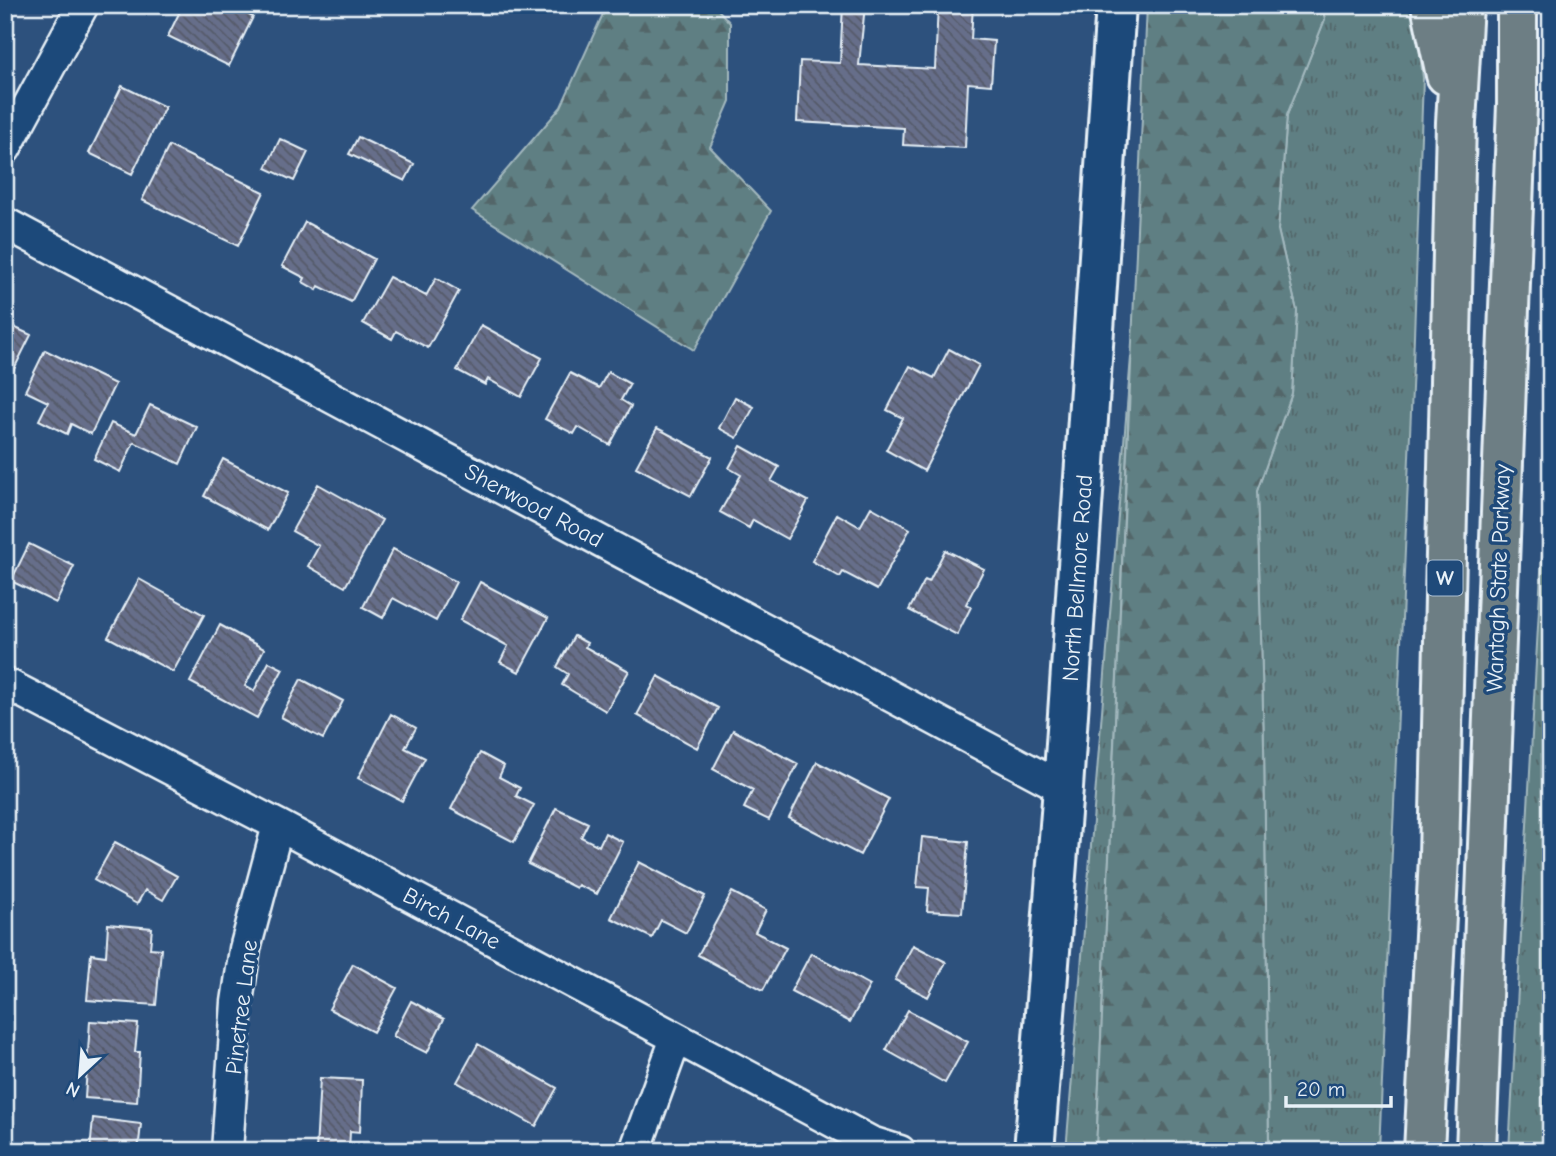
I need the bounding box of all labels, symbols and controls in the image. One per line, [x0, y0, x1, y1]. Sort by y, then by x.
street label: Sherwood Road [460, 458, 608, 553]
street label: Wantagh State Parkway [1481, 463, 1516, 692]
street label: North Bellmore Road [1057, 474, 1098, 683]
road number: W [1428, 560, 1462, 596]
street label: Birch Lane [399, 882, 505, 955]
street label: Pinetree Lane [220, 938, 263, 1076]
north arrow [46, 1040, 116, 1110]
scale bar [1286, 1065, 1392, 1109]
text: N [63, 1077, 83, 1102]
text: 20 m [1297, 1077, 1345, 1101]

